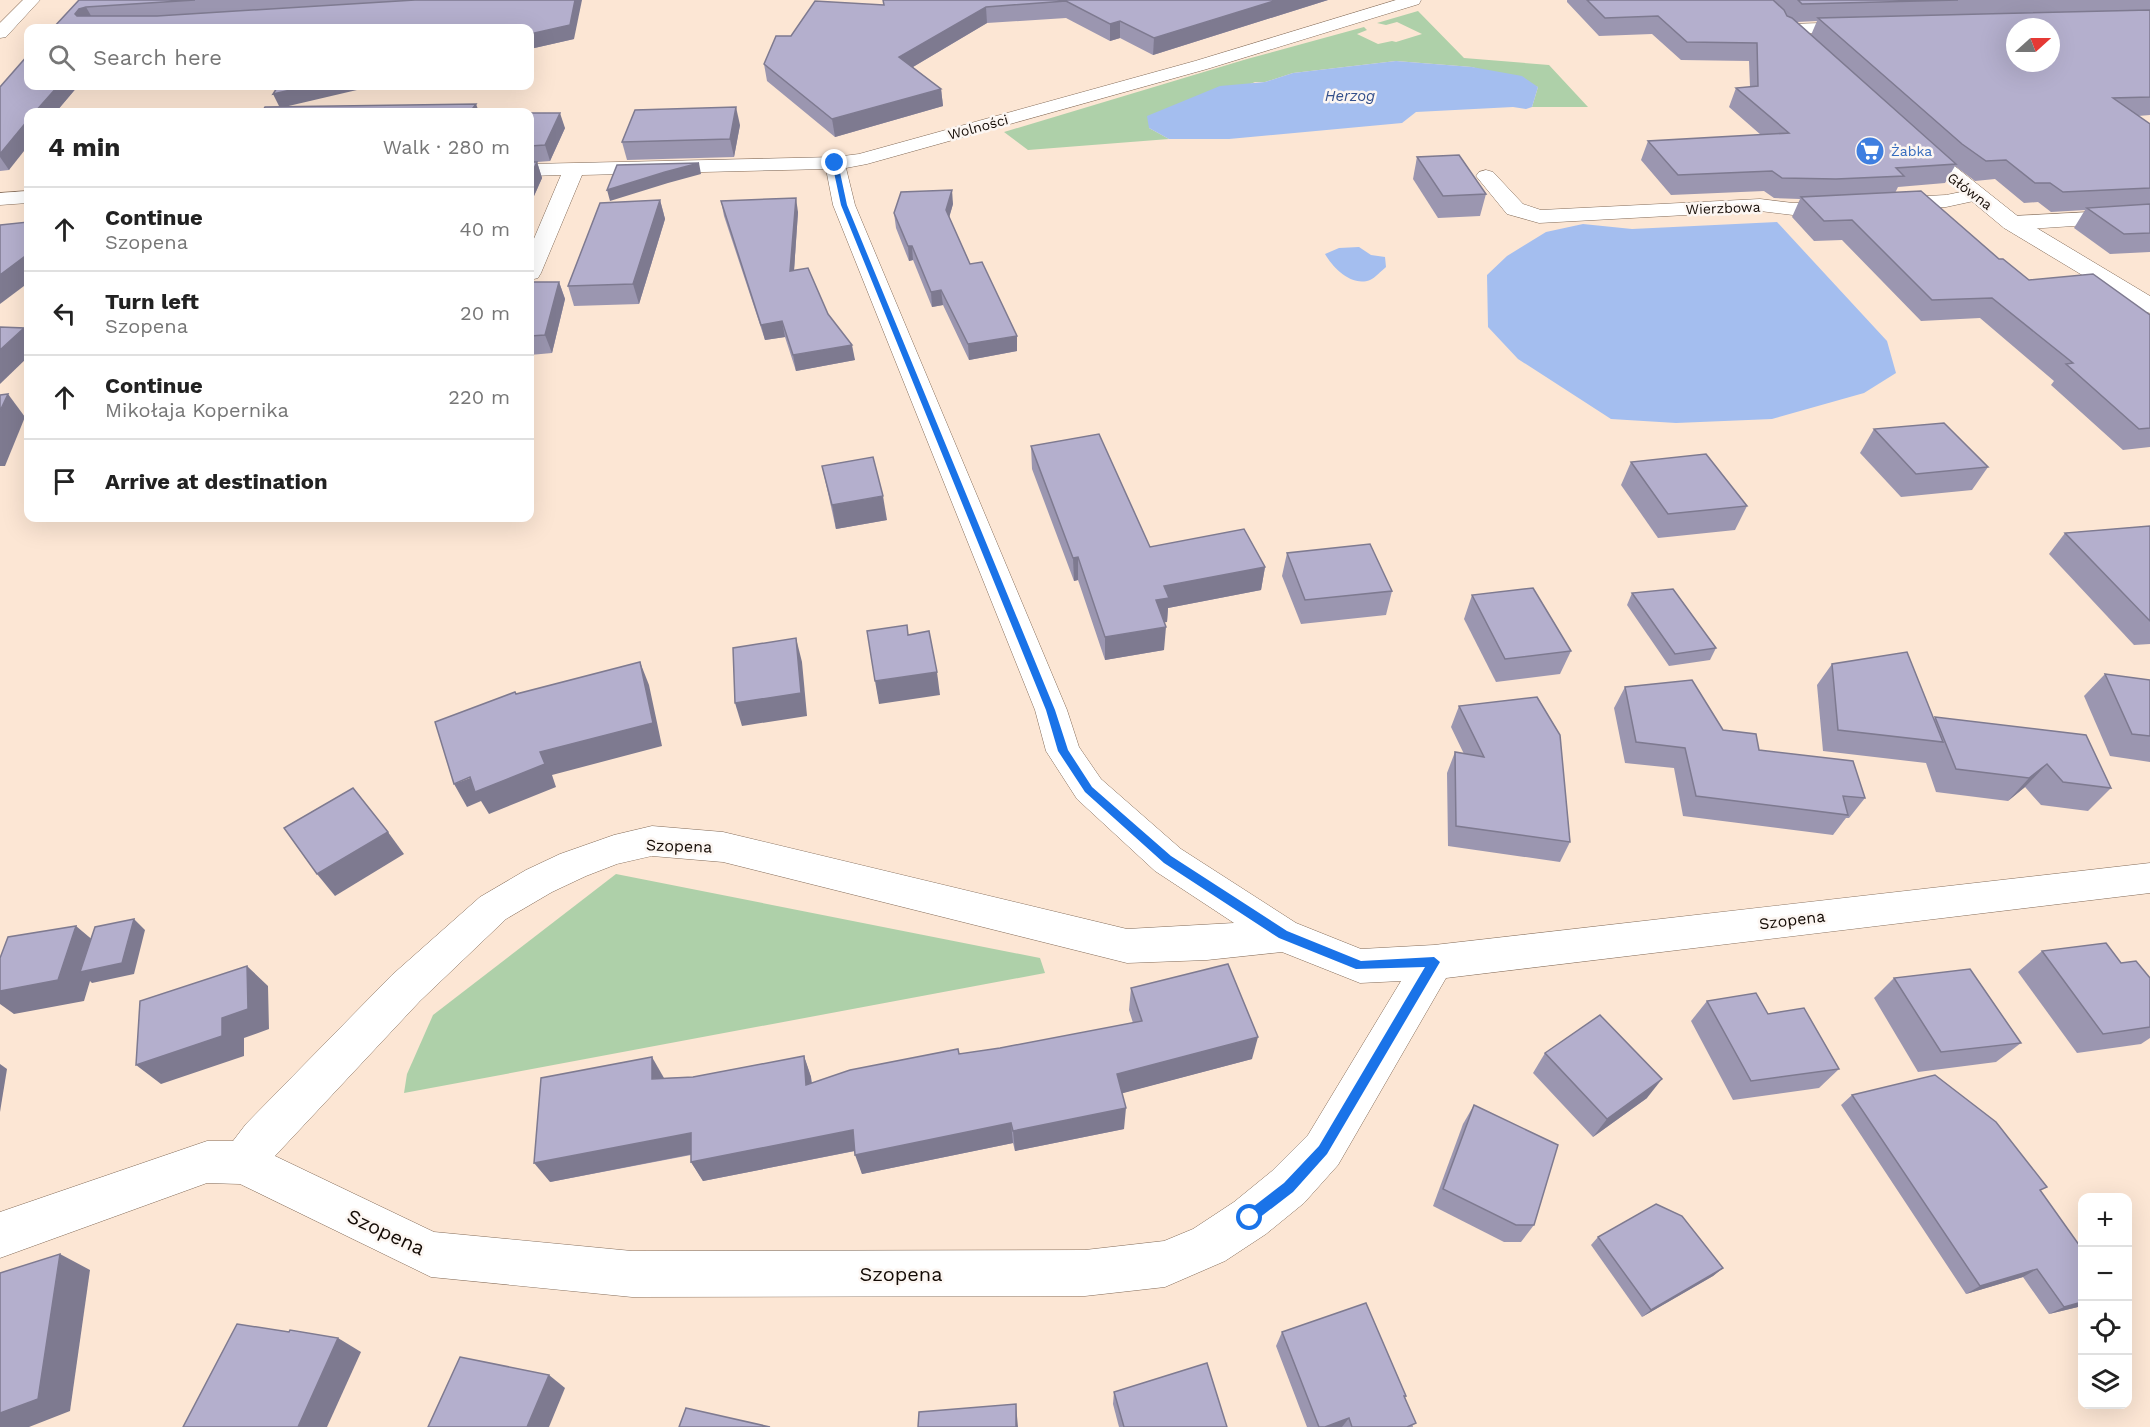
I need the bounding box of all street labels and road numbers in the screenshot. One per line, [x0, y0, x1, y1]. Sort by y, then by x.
street label: Wolności [946, 111, 1010, 143]
street label: Główna [1944, 169, 1996, 213]
street label: Wierzbowa [1685, 199, 1761, 217]
street label: Szopena [645, 835, 713, 857]
street label: Szopena [1758, 907, 1826, 933]
street label: Szopena [343, 1204, 429, 1260]
street label: Szopena [859, 1262, 943, 1286]

